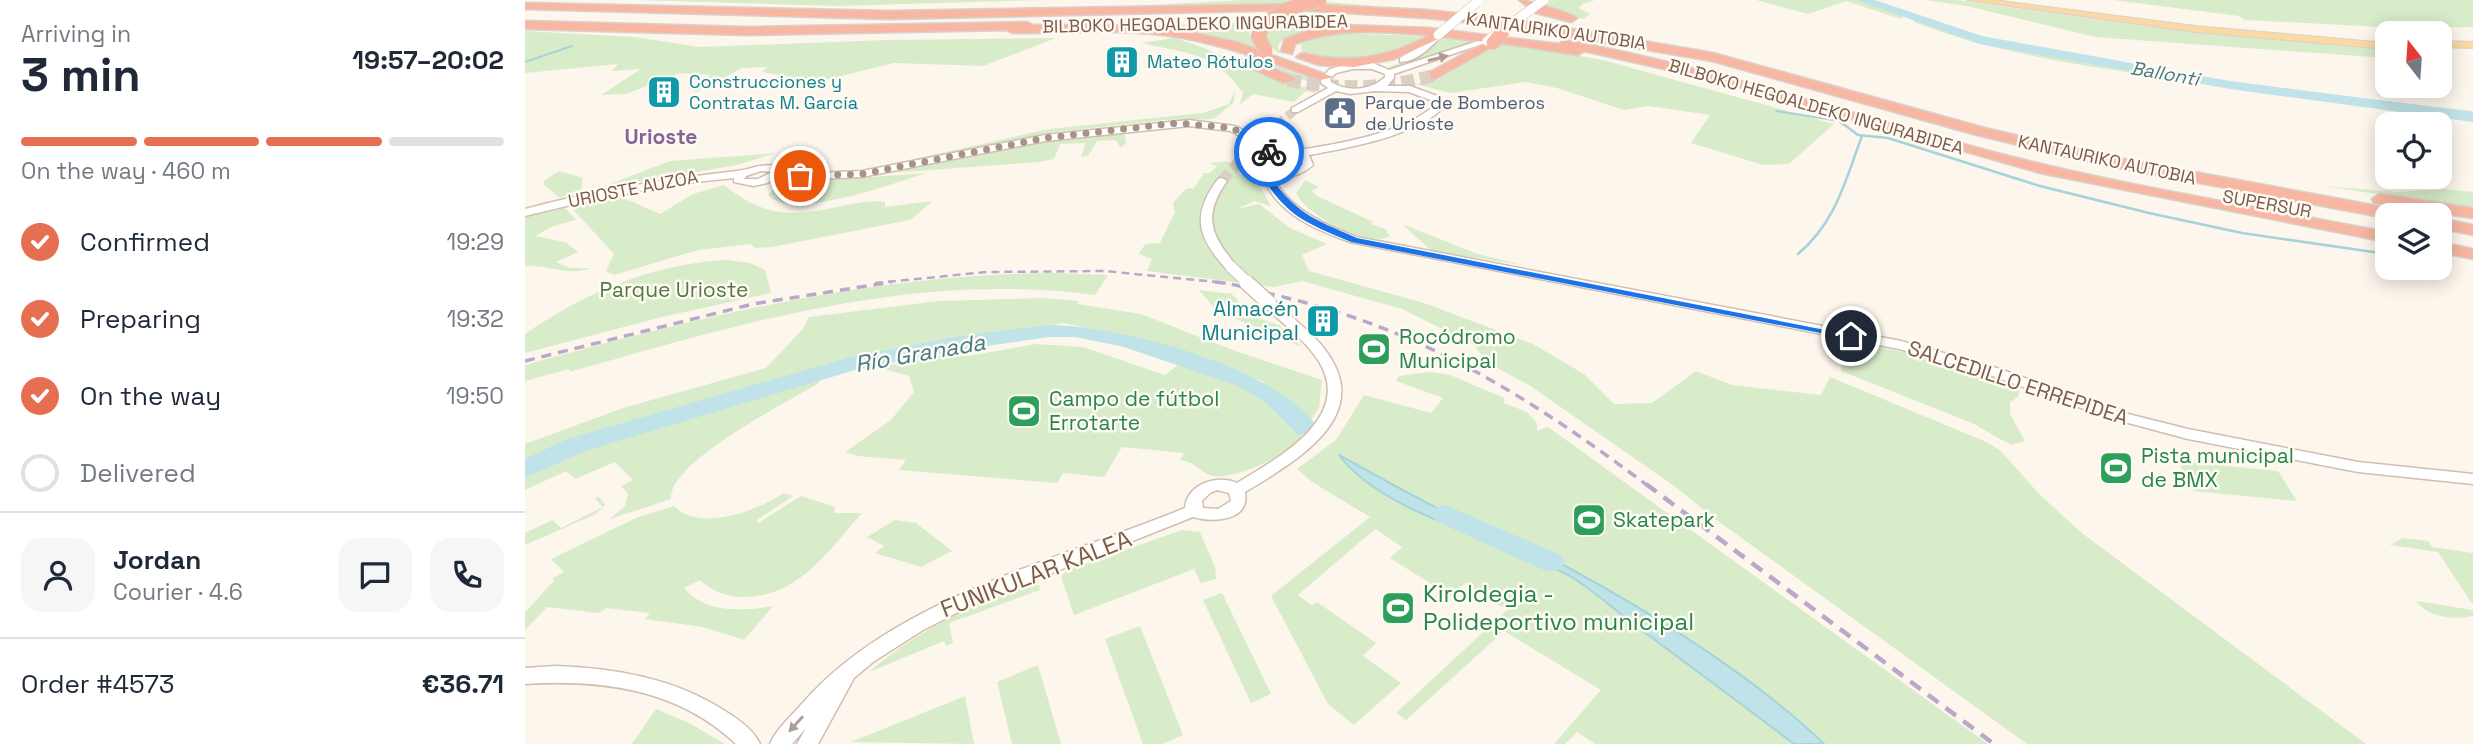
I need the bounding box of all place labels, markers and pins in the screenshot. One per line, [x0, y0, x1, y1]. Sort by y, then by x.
building icon: Mateo Rótulos [1103, 43, 1141, 81]
place label: Mateo Rótulos [1147, 50, 1273, 73]
place label: Construcciones y Contratas M. García [689, 70, 858, 114]
building icon: Construcciones y Contratas M. García [645, 73, 683, 111]
place label: Parque de Bomberos de Urioste [1365, 91, 1545, 135]
public building icon: Parque de Bomberos de Urioste [1321, 94, 1359, 132]
pin [770, 146, 830, 206]
place label: Almacén Municipal [1202, 295, 1299, 346]
building icon: Almacén Municipal [1304, 302, 1342, 340]
pin [1821, 306, 1881, 366]
place label: Rocódromo Municipal [1399, 323, 1516, 374]
sports icon: Rocódromo Municipal [1355, 330, 1393, 368]
place label: Campo de fútbol Errotarte [1049, 385, 1219, 436]
sports icon: Campo de fútbol Errotarte [1005, 392, 1043, 430]
place label: Pista municipal de BMX [2141, 442, 2294, 493]
sports icon: Pista municipal de BMX [2097, 449, 2135, 487]
sports icon: Skatepark [1570, 501, 1608, 539]
place label: Skatepark [1613, 506, 1715, 533]
place label: Kiroldegia - Polideportivo municipal [1423, 578, 1694, 637]
sports icon: Kiroldegia - Polideportivo municipal [1379, 589, 1417, 627]

